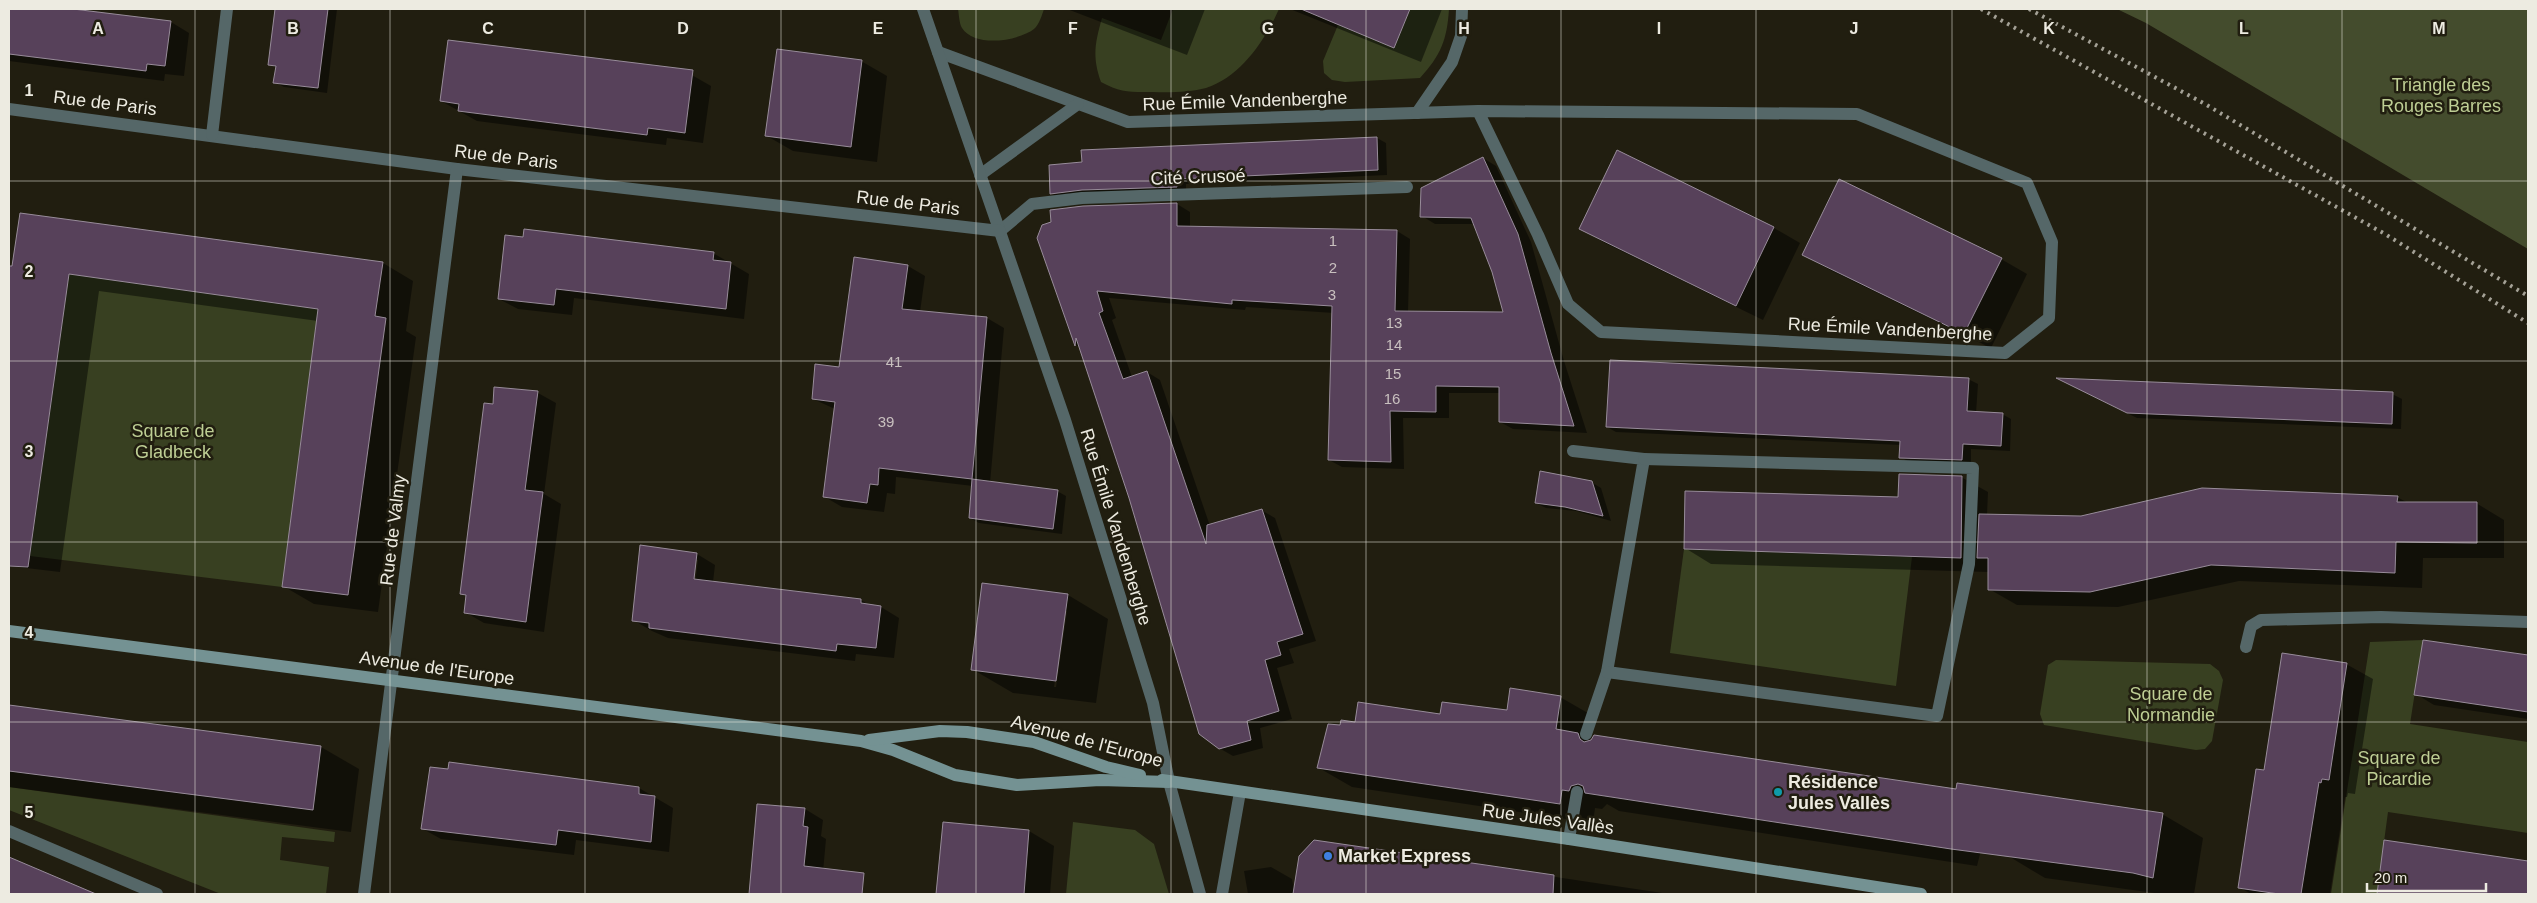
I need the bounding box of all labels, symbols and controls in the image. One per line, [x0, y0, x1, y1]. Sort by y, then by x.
text: A [92, 20, 104, 37]
text: B [287, 20, 299, 37]
text: C [482, 20, 494, 37]
text: D [677, 20, 689, 37]
text: E [873, 20, 884, 37]
text: F [1068, 20, 1078, 37]
text: G [1262, 20, 1274, 37]
text: H [1458, 20, 1470, 37]
text: I [1657, 20, 1661, 37]
text: J [1850, 20, 1858, 37]
text: K [2043, 20, 2055, 37]
text: L [2239, 20, 2249, 37]
text: M [2432, 20, 2446, 37]
park label: Triangle des Rouges Barres [2381, 75, 2501, 116]
text: 1 [25, 82, 34, 99]
street label: Rue de Paris [52, 87, 158, 119]
street label: Rue Émile Vandenberghe [1142, 87, 1348, 115]
street label: Rue de Paris [453, 141, 559, 173]
street label: Cité Crusoé [1150, 165, 1246, 189]
street label: Rue de Paris [855, 187, 961, 219]
house number: 1 [1329, 232, 1337, 249]
house number: 2 [1329, 259, 1337, 276]
text: 2 [25, 263, 34, 280]
house number: 3 [1328, 286, 1336, 303]
house number: 13 [1386, 314, 1402, 331]
street label: Rue Émile Vandenberghe [1787, 314, 1993, 344]
house number: 14 [1386, 336, 1402, 353]
house number: 41 [886, 353, 902, 370]
house number: 15 [1385, 365, 1401, 382]
house number: 16 [1384, 390, 1400, 407]
house number: 39 [878, 413, 894, 430]
park label: Square de Gladbeck [131, 421, 215, 462]
street label: Rue Émile Vandenberghe [1076, 426, 1156, 628]
text: 3 [25, 443, 34, 460]
street label: Rue de Valmy [376, 473, 410, 587]
text: 4 [25, 624, 34, 641]
street label: Avenue de l'Europe [358, 647, 516, 689]
park label: Square de Normandie [2127, 684, 2215, 725]
street label: Avenue de l'Europe [1009, 711, 1165, 771]
park label: Square de Picardie [2357, 748, 2441, 789]
place label: Résidence Jules Vallès [1788, 772, 1890, 813]
marker: Résidence Jules Vallès [1772, 786, 1784, 798]
street label: Rue Jules Vallès [1481, 800, 1615, 838]
text: 5 [25, 804, 34, 821]
place label: Market Express [1338, 846, 1471, 866]
marker: Market Express [1322, 850, 1334, 862]
scale bar [2367, 860, 2486, 892]
text: 20 m [2374, 869, 2407, 886]

